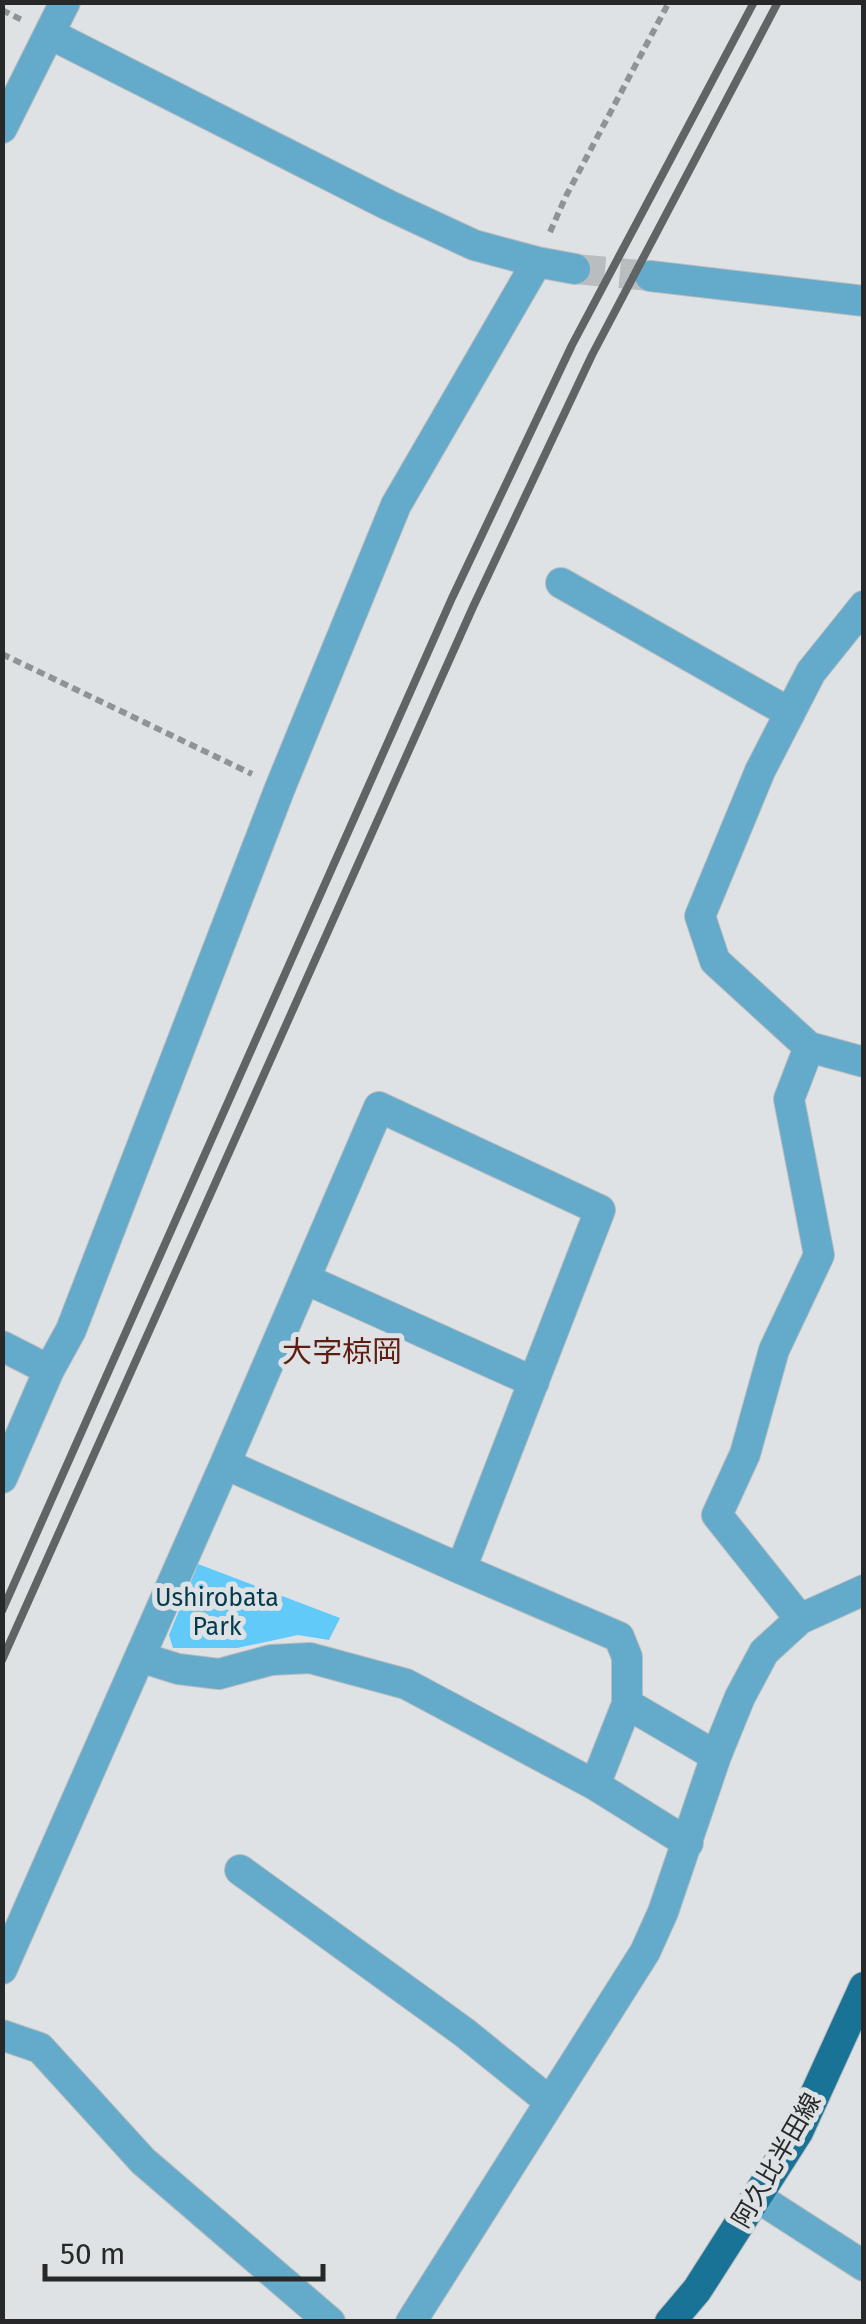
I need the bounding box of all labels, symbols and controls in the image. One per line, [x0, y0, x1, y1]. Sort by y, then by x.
district label: 大字椋岡 [282, 1334, 402, 1370]
park label: Ushirobata Park [155, 1583, 279, 1642]
street label: 阿久比半田線 [726, 2088, 827, 2233]
scale bar [45, 2219, 322, 2281]
text: 50 m [60, 2236, 125, 2272]

